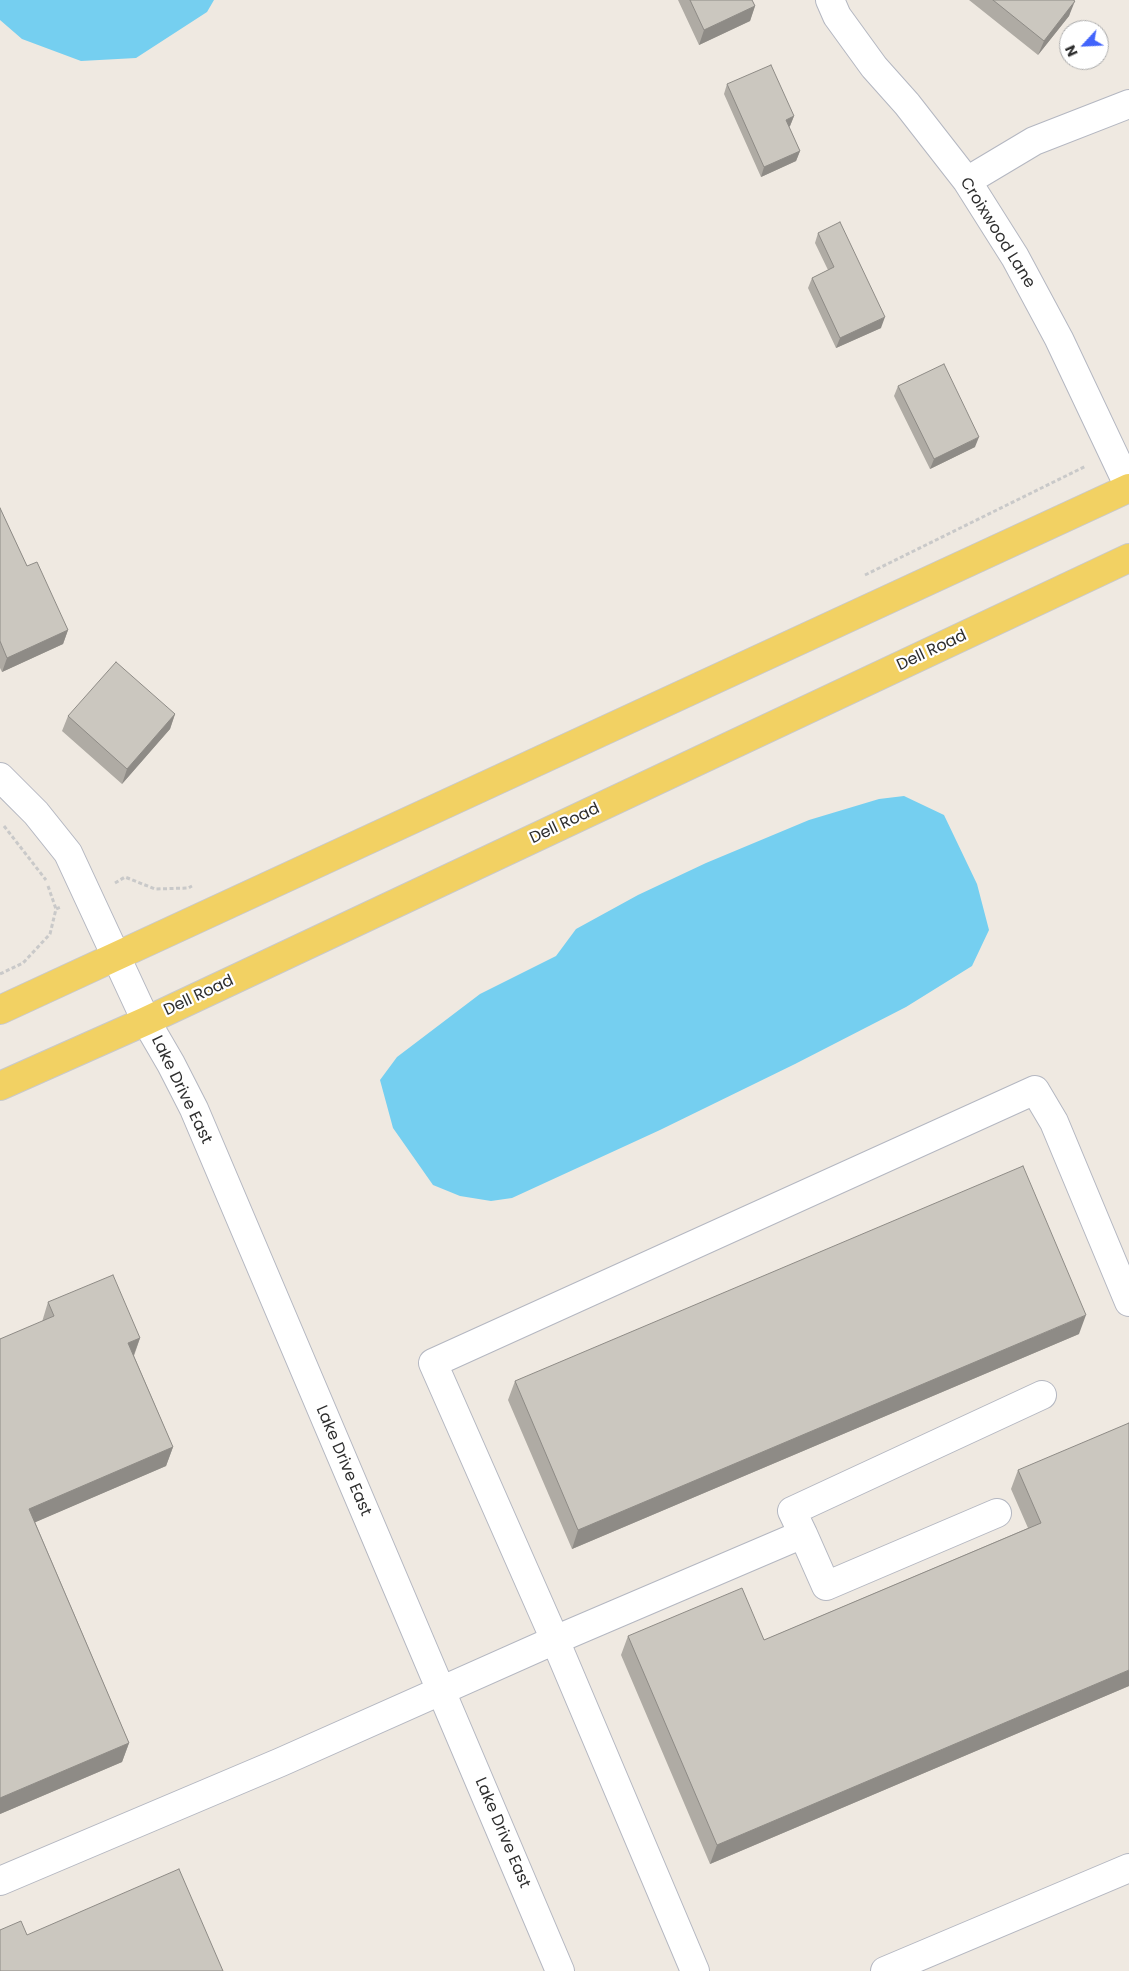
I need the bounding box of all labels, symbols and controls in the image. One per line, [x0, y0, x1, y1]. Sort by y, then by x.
north arrow [1059, 20, 1109, 70]
text: N [1060, 42, 1083, 60]
street label: Croixwood Lane [955, 174, 1039, 292]
street label: Dell Road [894, 626, 970, 676]
street label: Dell Road [527, 799, 603, 849]
street label: Dell Road [161, 971, 237, 1021]
street label: Lake Drive East [147, 1033, 215, 1147]
street label: Lake Drive East [311, 1403, 375, 1519]
street label: Lake Drive East [470, 1775, 534, 1891]

